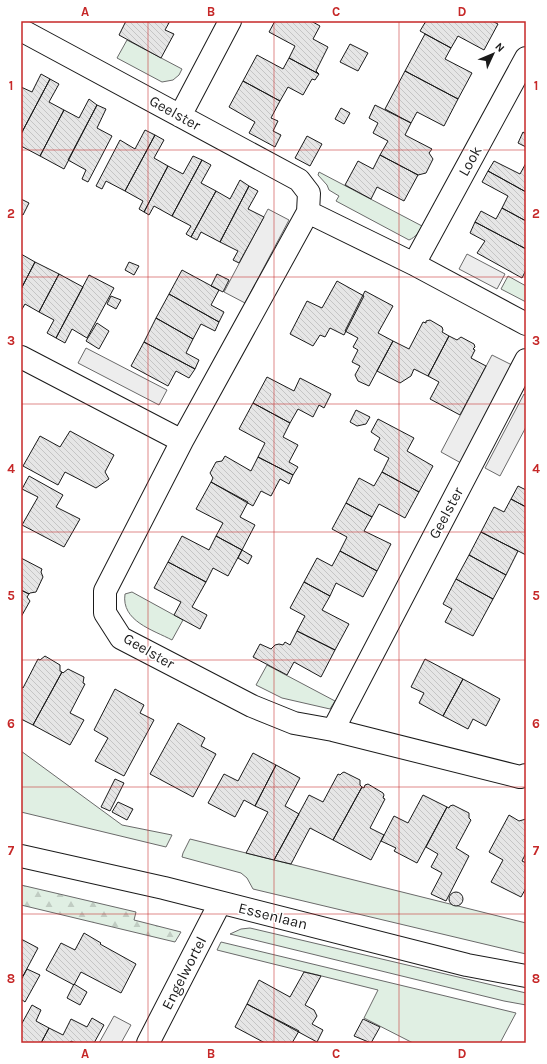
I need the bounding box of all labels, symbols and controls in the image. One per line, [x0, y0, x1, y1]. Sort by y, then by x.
text: A [81, 4, 89, 19]
text: B [207, 4, 215, 19]
text: C [332, 4, 340, 19]
text: D [458, 4, 467, 19]
north arrow [473, 34, 513, 74]
text: N [492, 40, 507, 55]
text: 1 [9, 78, 13, 93]
text: 1 [534, 78, 538, 93]
street label: Geelster [146, 92, 204, 135]
street label: Look [454, 143, 486, 179]
text: 2 [7, 206, 15, 221]
text: 2 [532, 206, 540, 221]
text: 3 [7, 333, 15, 348]
text: 3 [532, 333, 540, 348]
text: 4 [7, 461, 15, 476]
text: 4 [532, 461, 540, 476]
street label: Geelster [425, 484, 467, 542]
text: 5 [7, 588, 15, 603]
text: 5 [532, 588, 540, 603]
street label: Geelster [120, 629, 178, 673]
text: 6 [7, 716, 15, 731]
text: 6 [532, 716, 540, 731]
text: 7 [8, 843, 15, 858]
text: 7 [533, 843, 540, 858]
street label: Essenlaan [237, 899, 309, 933]
street label: Engelwortel [158, 933, 210, 1013]
text: 8 [7, 971, 15, 986]
text: 8 [532, 971, 540, 986]
text: A [81, 1046, 89, 1061]
text: B [207, 1046, 215, 1061]
text: C [332, 1046, 340, 1061]
text: D [458, 1046, 467, 1061]

